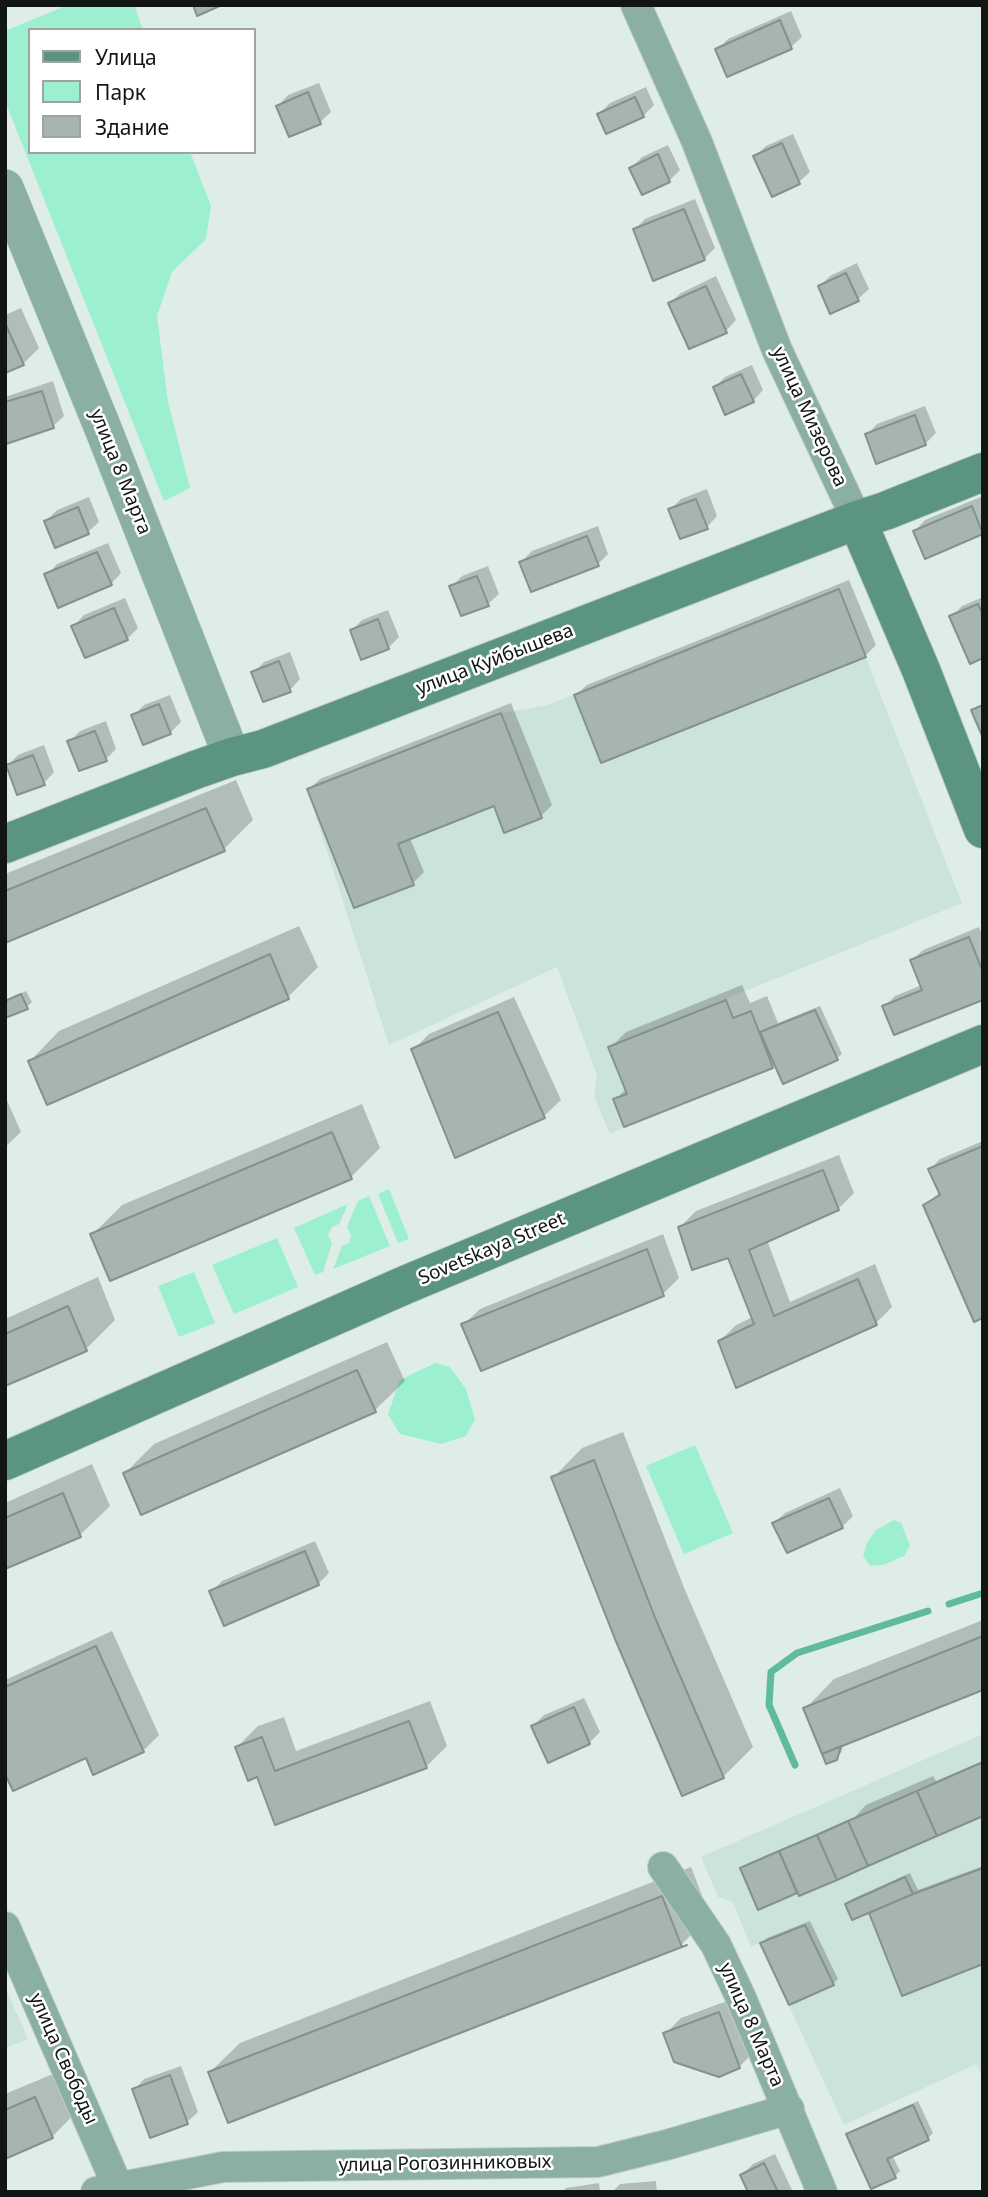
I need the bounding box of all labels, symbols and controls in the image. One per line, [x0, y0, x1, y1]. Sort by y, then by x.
legend [28, 28, 256, 154]
text: Улица [95, 43, 157, 71]
text: Парк [95, 78, 146, 106]
text: Здание [95, 113, 169, 141]
street label: улица Мизерова [767, 343, 851, 491]
street label: улица 8 Марта [84, 406, 156, 538]
street label: улица Куйбышева [413, 620, 577, 700]
street label: Sovetskaya Street [415, 1208, 569, 1290]
street label: улица 8 Марта [714, 1960, 788, 2090]
street label: улица Свободы [24, 1990, 102, 2128]
street label: улица Рогозинниковых [338, 2151, 552, 2177]

